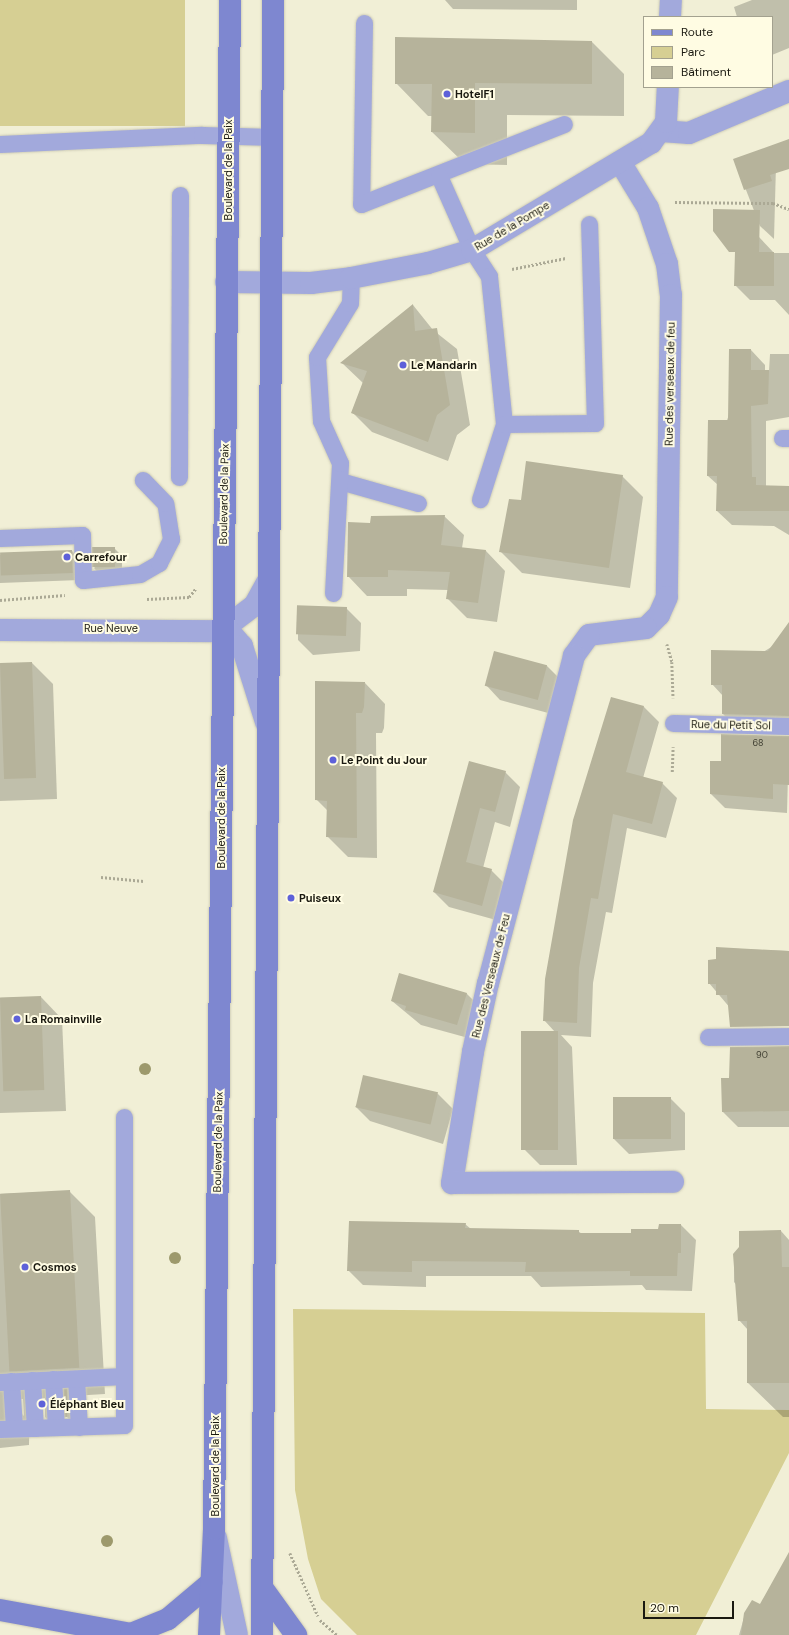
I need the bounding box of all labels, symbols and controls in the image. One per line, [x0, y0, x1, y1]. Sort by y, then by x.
legend [643, 16, 773, 88]
text: Route [681, 24, 713, 40]
text: Parc [681, 44, 705, 60]
text: Bâtiment [681, 64, 731, 80]
place label: HotelF1 [455, 87, 494, 101]
marker: HotelF1 [442, 89, 452, 99]
street label: Boulevard de la Paix [221, 120, 235, 220]
street label: Rue de la Pompe [472, 198, 552, 254]
street label: Rue des verseaux de feu [662, 322, 678, 446]
place label: Le Mandarin [411, 358, 477, 372]
marker: Le Mandarin [398, 360, 408, 370]
street label: Boulevard de la Paix [217, 444, 231, 544]
place label: Carrefour [75, 550, 127, 564]
marker: Carrefour [62, 552, 72, 562]
street label: Rue Neuve [84, 621, 138, 635]
street label: Rue du Petit Sol [691, 718, 771, 732]
house number: 68 [752, 738, 764, 748]
place label: Le Point du Jour [341, 753, 427, 767]
marker: Le Point du Jour [328, 755, 338, 765]
street label: Boulevard de la Paix [214, 768, 228, 868]
place label: Puiseux [299, 891, 341, 905]
marker: Puiseux [286, 893, 296, 903]
street label: Rue des Verseaux de Feu [469, 913, 513, 1039]
place label: La Romainville [25, 1012, 102, 1026]
marker: La Romainville [12, 1014, 22, 1024]
house number: 90 [756, 1050, 768, 1060]
street label: Boulevard de la Paix [211, 1092, 225, 1192]
place label: Cosmos [33, 1260, 77, 1274]
marker: Cosmos [20, 1262, 30, 1272]
place label: Éléphant Bleu [50, 1397, 124, 1411]
marker: Éléphant Bleu [37, 1399, 47, 1409]
street label: Boulevard de la Paix [208, 1416, 222, 1516]
scale bar [645, 1593, 736, 1619]
text: 20 m [650, 1600, 679, 1616]

